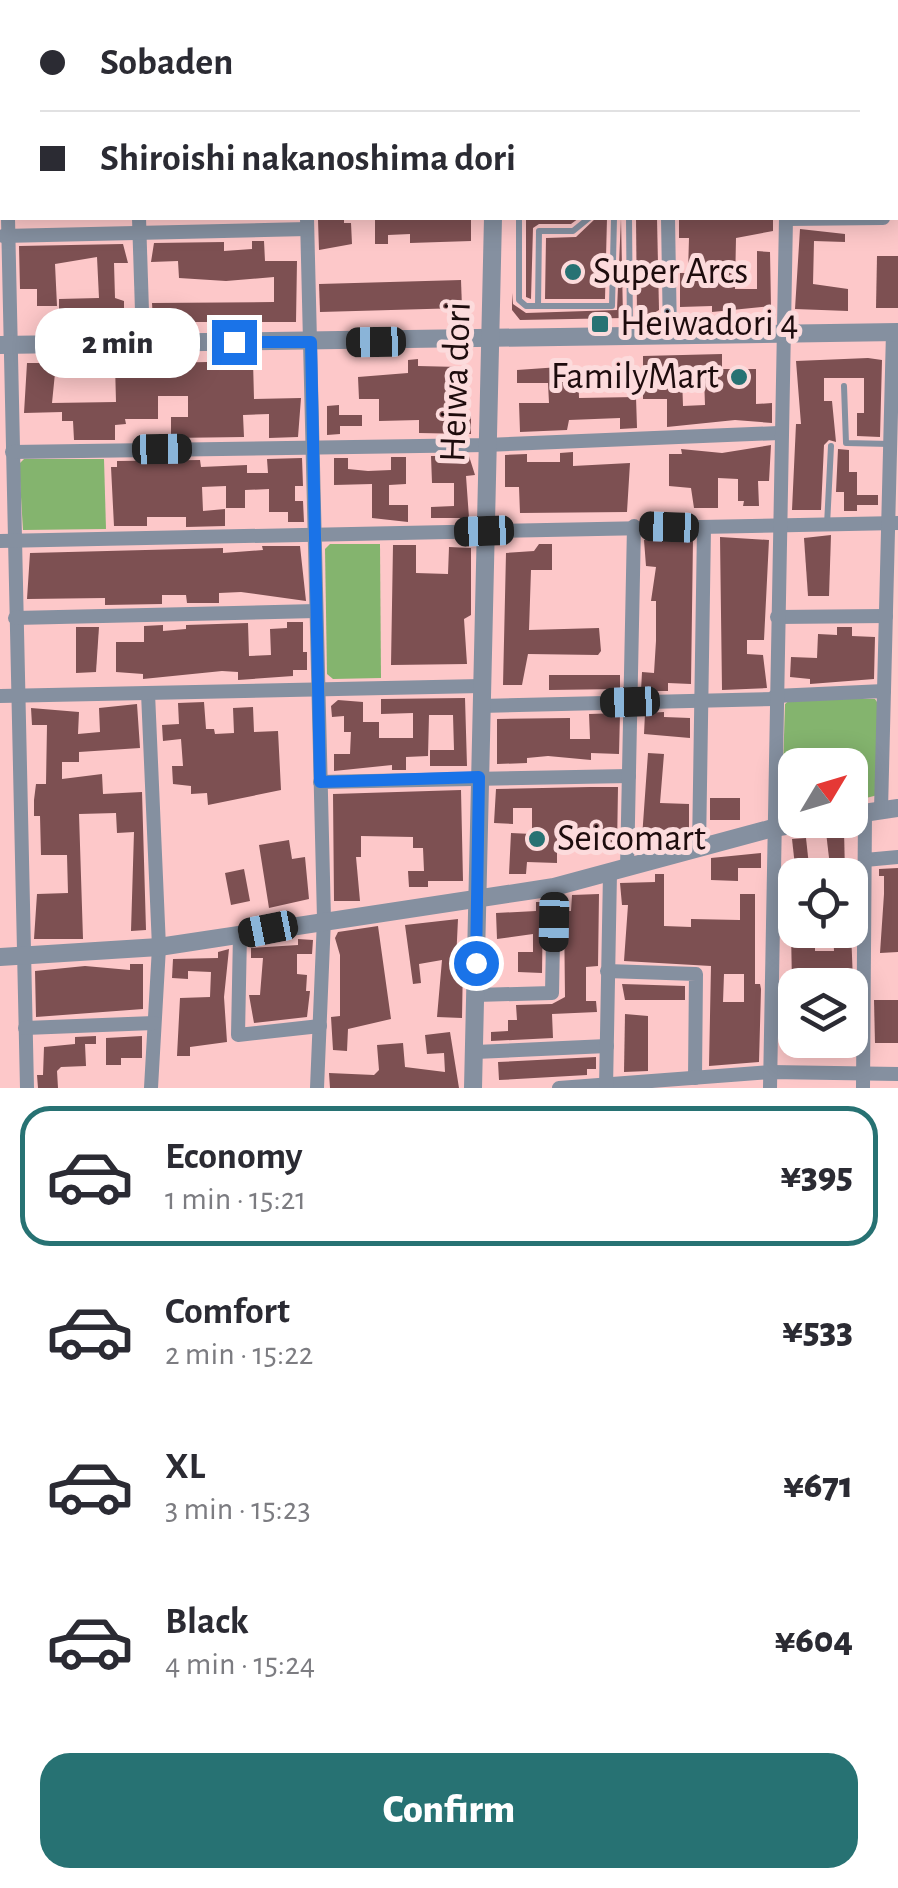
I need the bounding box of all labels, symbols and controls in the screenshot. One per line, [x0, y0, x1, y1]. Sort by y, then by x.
text: Sobaden [100, 44, 233, 82]
text: Shiroishi nakanoshima dori [100, 140, 516, 178]
place label: Super Arcs [593, 253, 748, 291]
marker: Super Arcs [562, 261, 584, 283]
street label: Heiwa dori [434, 301, 478, 463]
place label: Heiwadori 4 [620, 305, 798, 343]
callout: 2 min [34, 307, 199, 377]
marker: Heiwadori 4 [589, 313, 611, 335]
route end [212, 320, 257, 365]
car [346, 326, 406, 358]
text: 2 min [82, 327, 153, 359]
place label: FamilyMart [551, 358, 719, 396]
marker: FamilyMart [728, 366, 750, 388]
car [132, 433, 192, 465]
car [638, 511, 700, 543]
car [453, 515, 515, 547]
car [599, 686, 661, 718]
north arrow [778, 748, 868, 838]
map controls [778, 748, 868, 1058]
place label: Seicomart [557, 820, 706, 858]
marker: Seicomart [526, 828, 548, 850]
button: locate [778, 858, 868, 948]
car [538, 892, 570, 952]
car [236, 909, 300, 949]
route start [454, 941, 499, 986]
button: layers [778, 968, 868, 1058]
icon: car [45, 1131, 135, 1221]
text: Economy [165, 1138, 303, 1176]
text: ¥395 [780, 1157, 853, 1195]
text: 1 min · 15:21 [165, 1183, 306, 1215]
icon: car [45, 1286, 135, 1376]
text: Comfort [165, 1293, 290, 1331]
text: ¥533 [782, 1312, 853, 1350]
text: 2 min · 15:22 [165, 1338, 313, 1370]
icon: car [45, 1441, 135, 1531]
text: XL [165, 1448, 205, 1486]
text: ¥671 [783, 1467, 853, 1505]
text: 3 min · 15:23 [165, 1493, 311, 1525]
icon: car [45, 1596, 135, 1686]
text: Black [165, 1603, 249, 1641]
text: ¥604 [774, 1622, 853, 1660]
text: 4 min · 15:24 [165, 1648, 315, 1680]
button: Confirm [40, 1753, 858, 1868]

